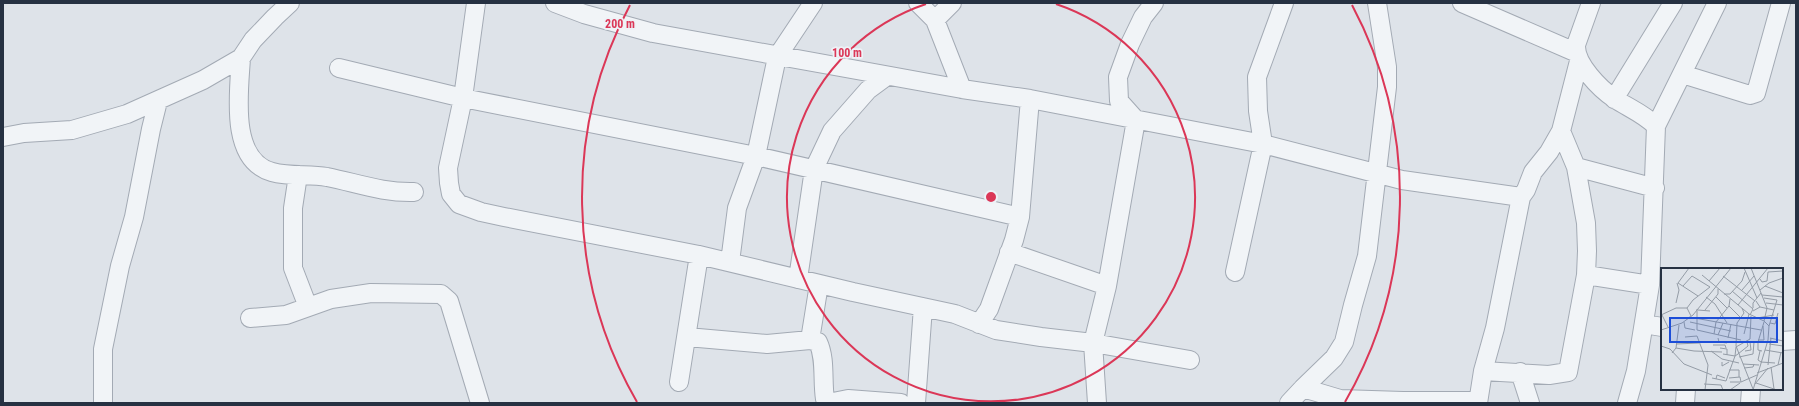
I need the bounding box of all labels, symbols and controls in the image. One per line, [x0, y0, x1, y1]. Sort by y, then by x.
text: 200 m [605, 17, 635, 31]
text: 100 m [832, 46, 862, 60]
centre of rings [984, 190, 998, 204]
inset map [1661, 268, 1783, 390]

